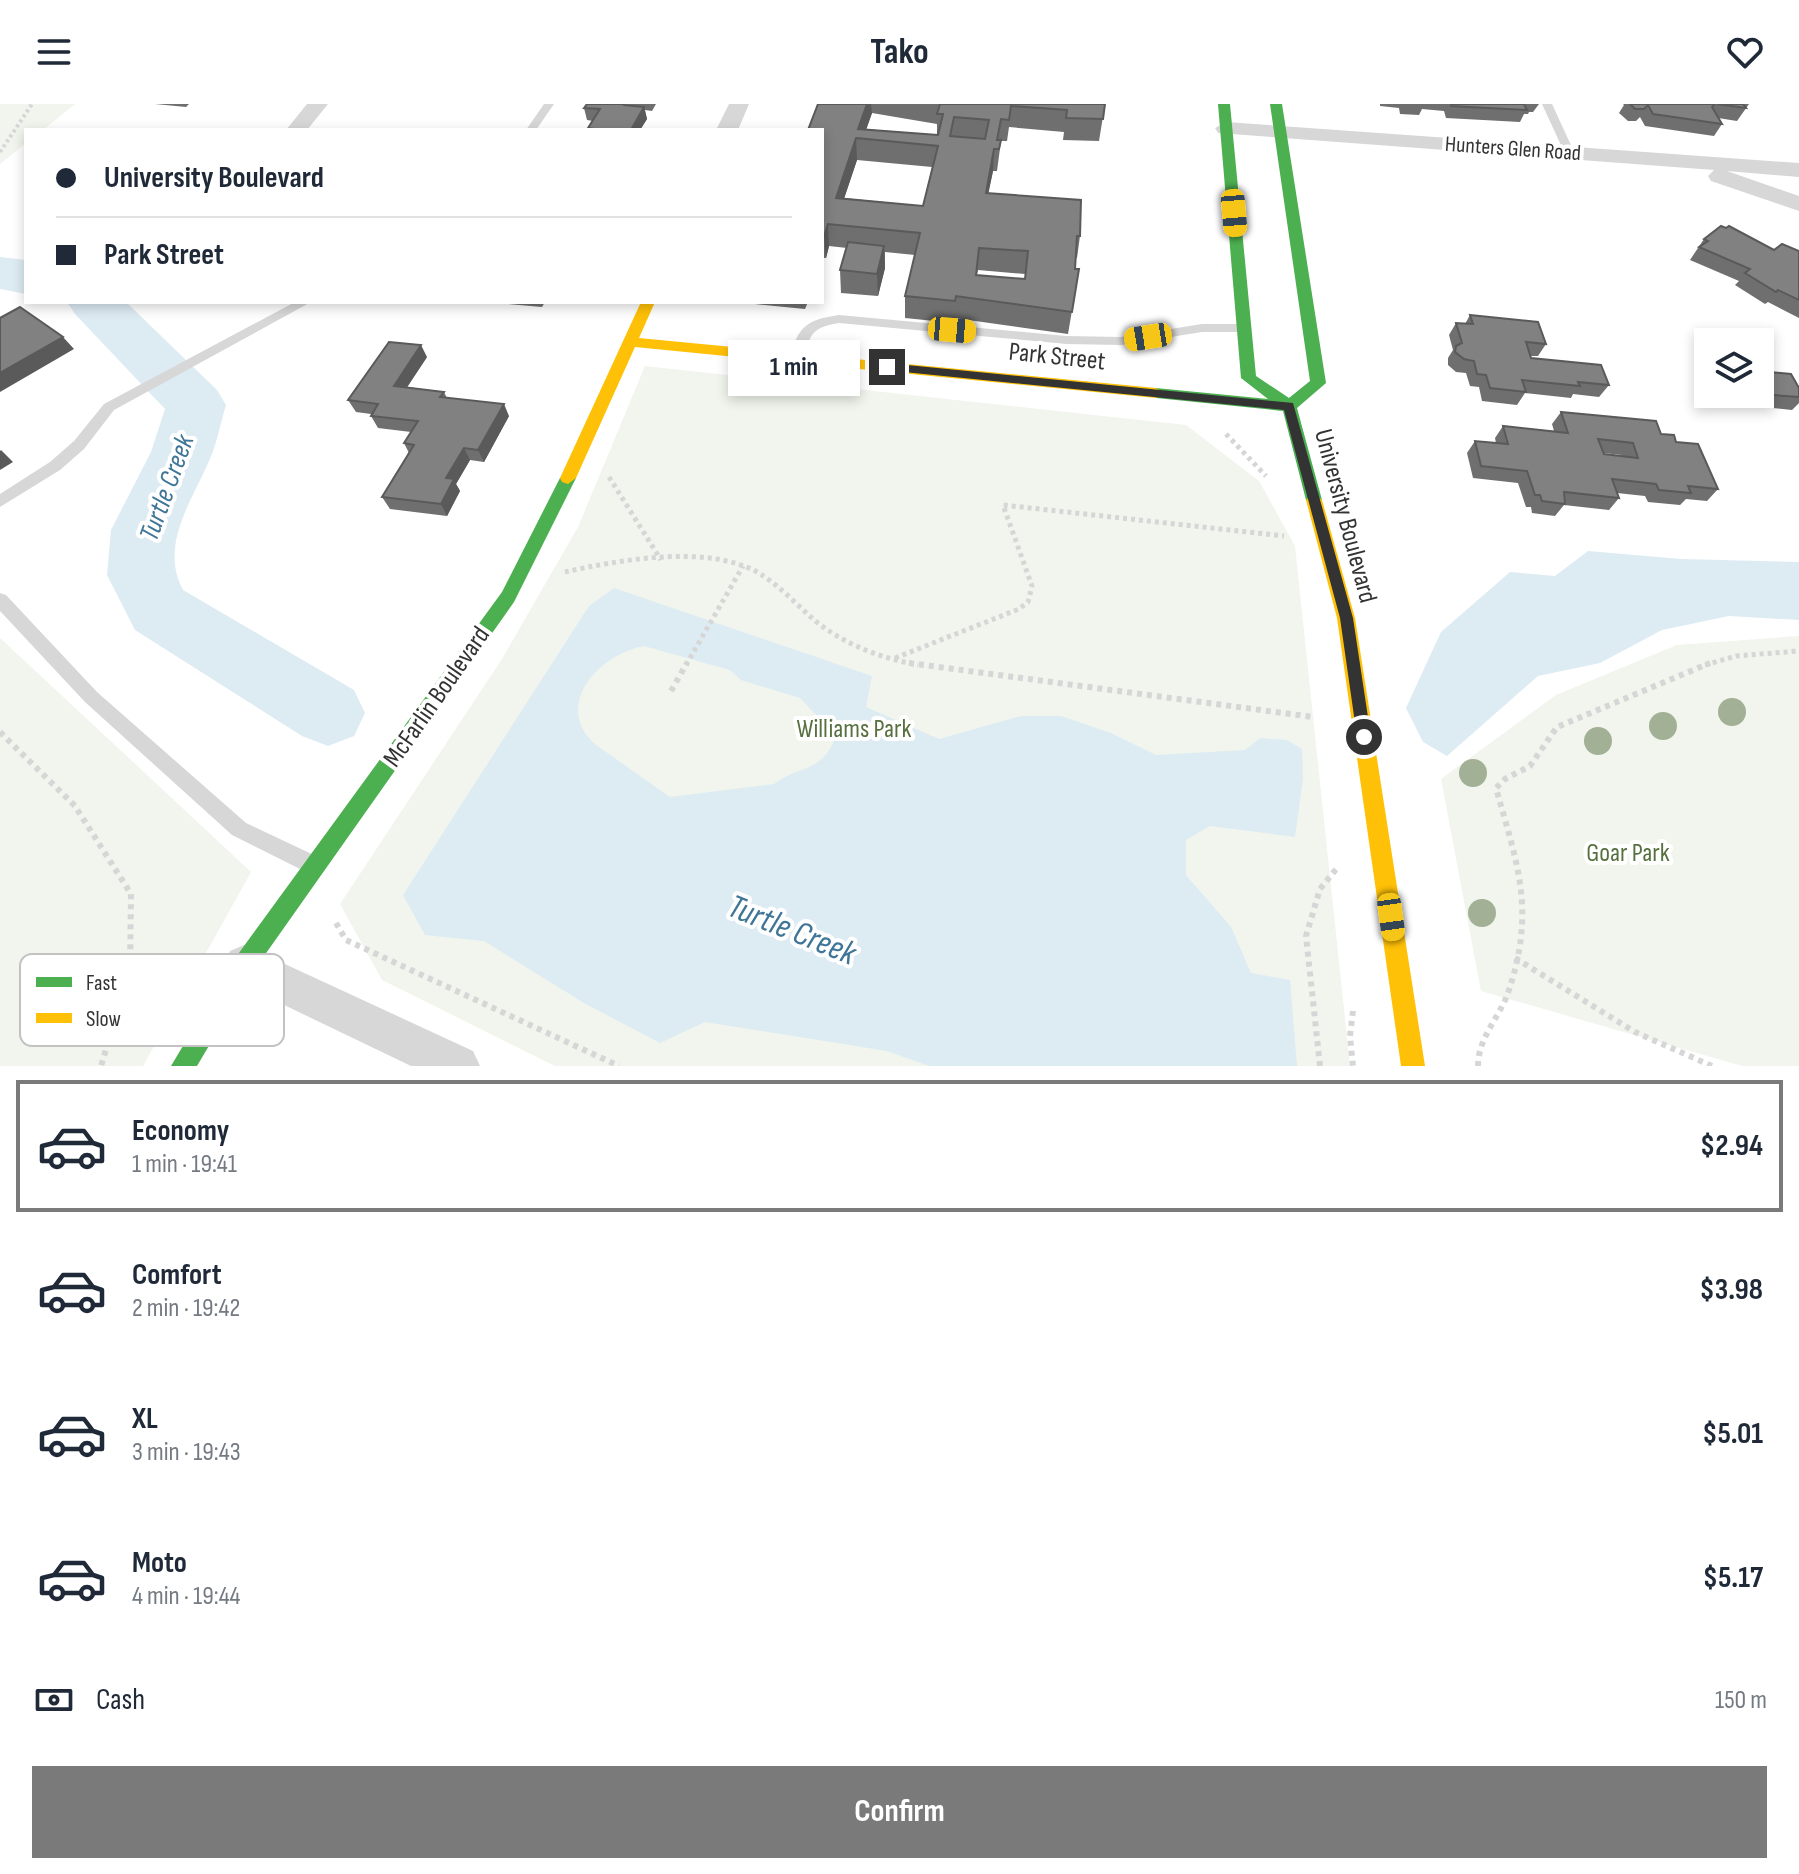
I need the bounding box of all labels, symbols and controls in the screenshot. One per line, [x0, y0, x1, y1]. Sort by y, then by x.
icon: menu [32, 30, 76, 74]
icon: heart [1723, 30, 1767, 74]
text: Tako [870, 31, 929, 74]
street label: Hunters Glen Road [1444, 131, 1582, 167]
text: University Boulevard [104, 160, 324, 196]
car [1220, 188, 1248, 238]
text: Park Street [104, 237, 224, 273]
car [927, 316, 977, 344]
car [1122, 321, 1174, 353]
map controls [1694, 328, 1774, 408]
button: layers [1694, 328, 1774, 408]
street label: Park Street [1007, 337, 1107, 377]
callout: 1 min [727, 339, 859, 395]
route end [869, 349, 905, 385]
text: 1 min [770, 352, 818, 383]
street label: University Boulevard [1307, 426, 1383, 606]
water label: Turtle Creek [133, 429, 202, 546]
street label: McFarlin Boulevard [377, 621, 497, 773]
park label: Williams Park [796, 714, 912, 745]
route start [1346, 719, 1382, 755]
park label: Goar Park [1586, 838, 1670, 869]
water label: Turtle Creek [722, 886, 863, 975]
car [1376, 892, 1406, 942]
legend [20, 954, 284, 1046]
text: Fast [86, 970, 117, 997]
text: Slow [86, 1006, 121, 1033]
icon: car [36, 1110, 108, 1182]
text: Economy [132, 1113, 229, 1149]
text: $2.94 [1700, 1128, 1763, 1164]
text: 1 min · 19:41 [132, 1149, 237, 1180]
icon: car [36, 1254, 108, 1326]
text: Comfort [132, 1257, 222, 1293]
text: $3.98 [1699, 1272, 1763, 1308]
text: 2 min · 19:42 [132, 1293, 240, 1324]
icon: car [36, 1398, 108, 1470]
text: XL [132, 1401, 158, 1437]
text: $5.01 [1702, 1416, 1763, 1452]
text: 3 min · 19:43 [132, 1437, 241, 1468]
icon: car [36, 1542, 108, 1614]
text: Moto [132, 1545, 187, 1581]
text: $5.17 [1703, 1560, 1763, 1596]
text: 4 min · 19:44 [132, 1581, 240, 1612]
icon: cash [32, 1678, 76, 1722]
text: Cash [96, 1682, 145, 1718]
text: 150 m [1715, 1685, 1767, 1716]
button: Confirm [32, 1766, 1767, 1858]

